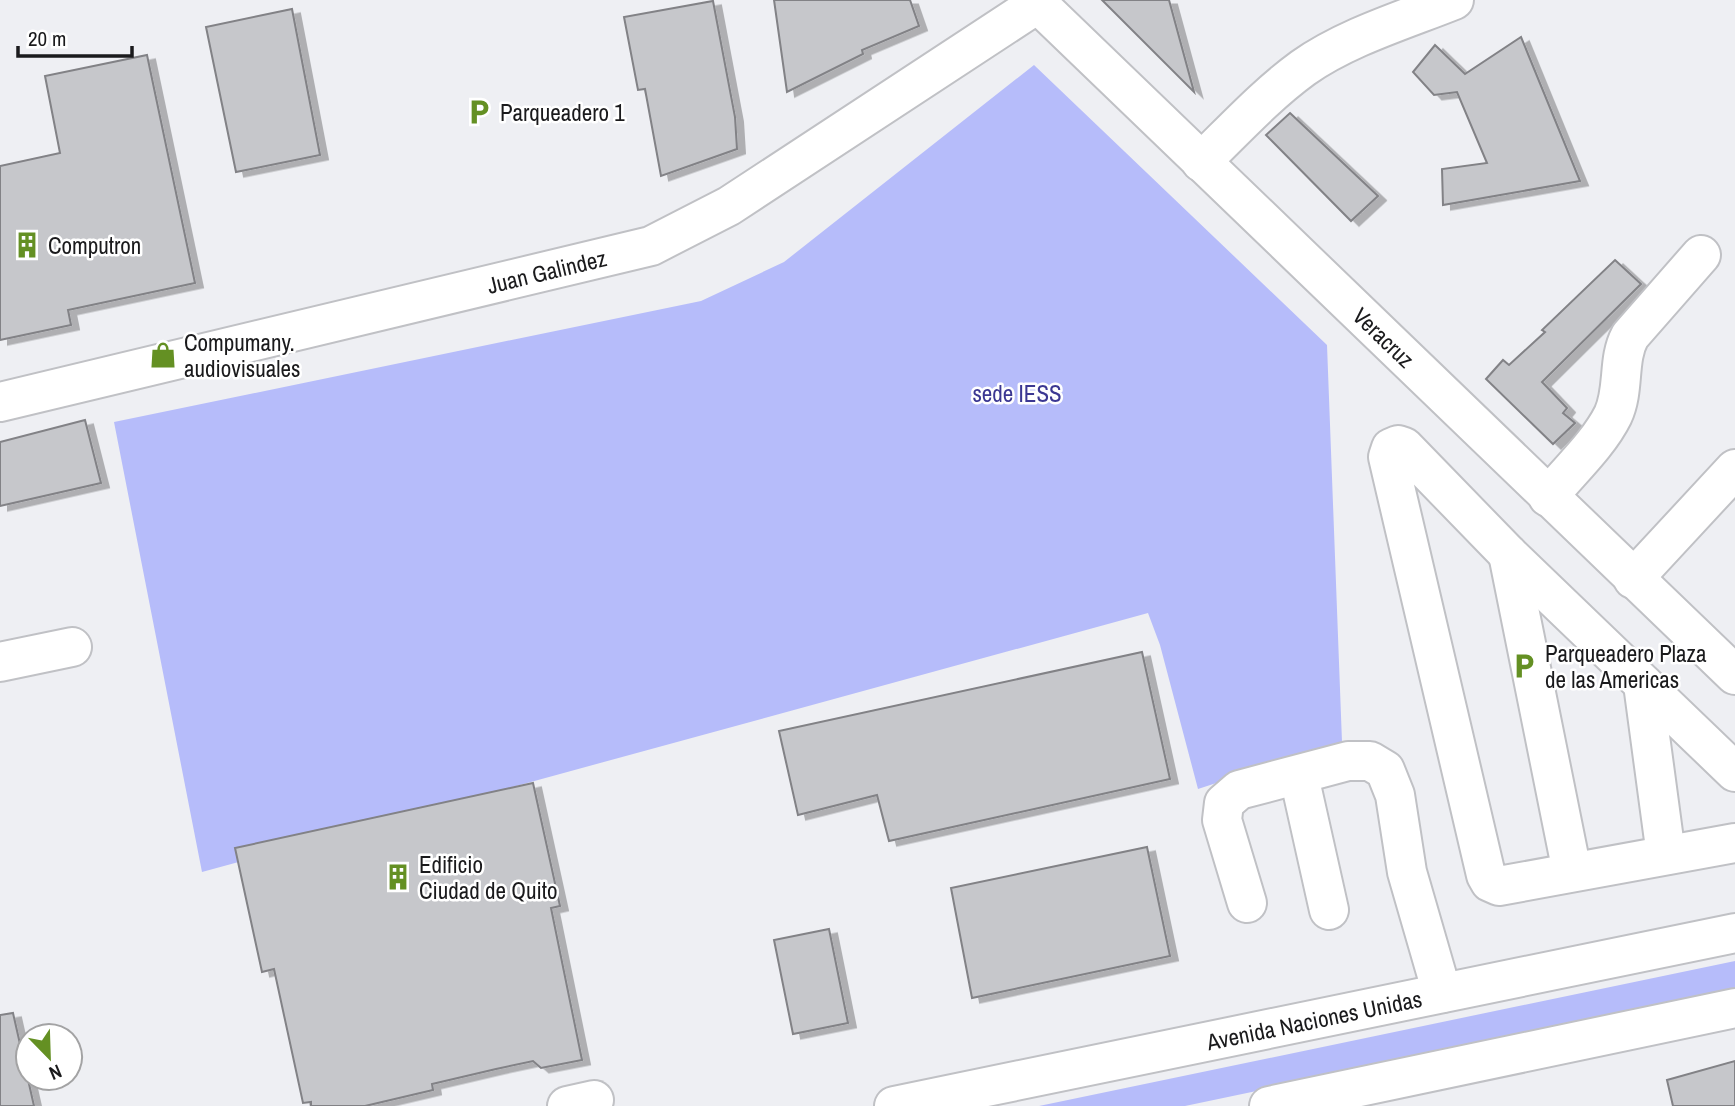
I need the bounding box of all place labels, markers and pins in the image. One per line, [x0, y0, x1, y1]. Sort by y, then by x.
parking icon: Parqueadero 1 [464, 97, 494, 127]
place label: Parqueadero 1 [500, 97, 625, 128]
building icon: Computron [12, 230, 42, 260]
place label: Computron [48, 230, 141, 261]
place label: Compumany. audiovisuales [184, 327, 300, 384]
shop icon: Compumany. audiovisuales [148, 340, 178, 370]
place label: Parqueadero Plaza de las Americas [1545, 638, 1707, 695]
parking icon: Parqueadero Plaza de las Americas [1509, 651, 1539, 681]
place label: Edificio Ciudad de Quito [419, 849, 557, 906]
building icon: Edificio Ciudad de Quito [383, 862, 413, 892]

